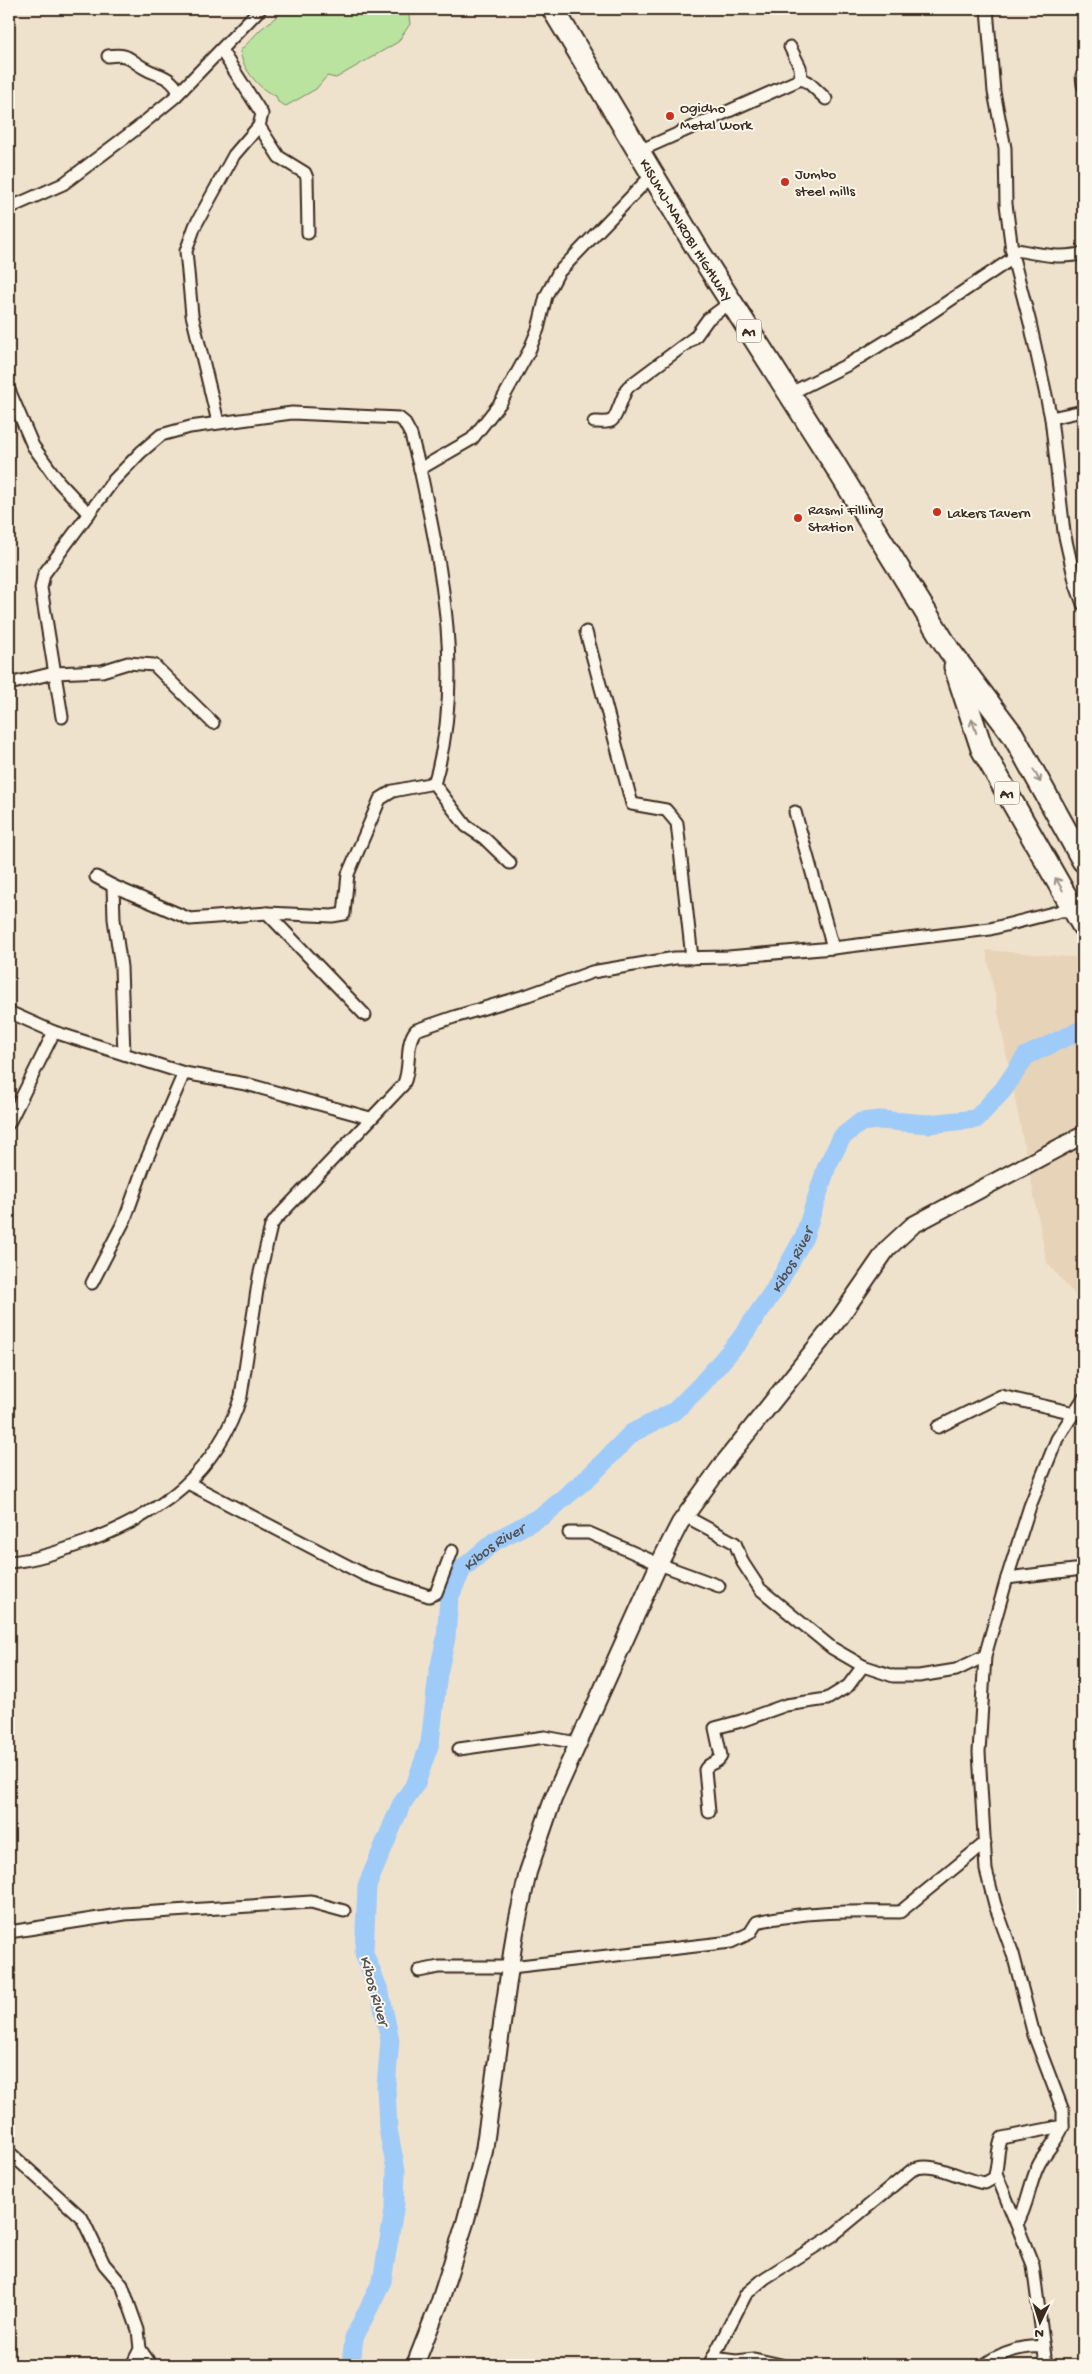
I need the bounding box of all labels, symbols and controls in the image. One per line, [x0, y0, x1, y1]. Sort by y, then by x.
place label: Ogidho Metal Work [680, 100, 753, 135]
marker: Ogidho Metal Work [664, 110, 676, 122]
street label: KISUMU-NAIROBI HIGHWAY [634, 156, 736, 306]
place label: Jumbo steel mills [795, 166, 855, 201]
marker: Jumbo steel mills [779, 176, 791, 188]
road number: A1 [736, 320, 762, 342]
place label: Rasmi Filling Station [808, 502, 884, 537]
place label: Lakers Tavern [947, 505, 1031, 523]
marker: Lakers Tavern [931, 506, 943, 518]
marker: Rasmi Filling Station [792, 512, 804, 524]
one-way arrow [969, 719, 978, 734]
one-way arrow [1032, 769, 1042, 784]
road number: A1 [994, 781, 1020, 804]
one-way arrow [1054, 877, 1063, 892]
water label: Kibos River [769, 1223, 820, 1297]
water label: Kibos River [461, 1519, 532, 1577]
water label: Kibos River [354, 1954, 393, 2031]
north arrow [1014, 2296, 1064, 2346]
text: N [1034, 2324, 1044, 2341]

